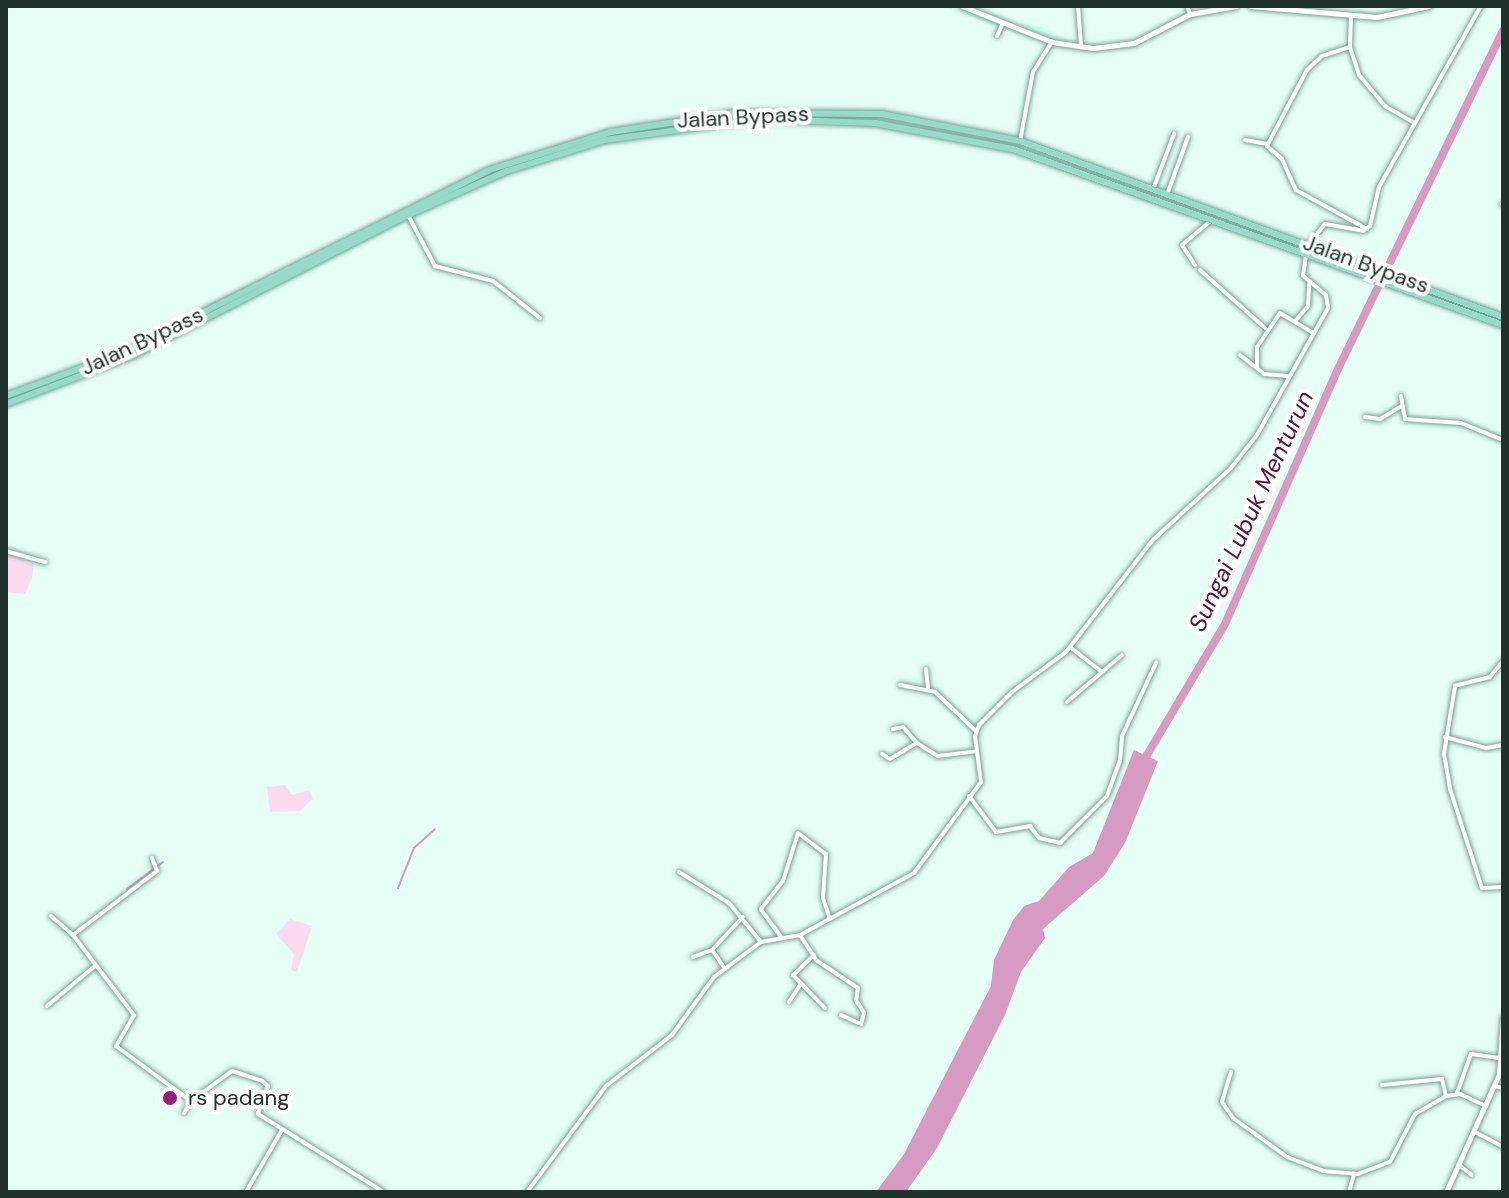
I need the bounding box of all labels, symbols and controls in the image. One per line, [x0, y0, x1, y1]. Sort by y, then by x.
street label: Jalan Bypass [677, 100, 809, 134]
street label: Jalan Bypass [1300, 229, 1432, 299]
street label: Jalan Bypass [77, 301, 207, 381]
water label: Sungai Lubuk Menturun [1183, 386, 1319, 636]
place label: rs padang [188, 1085, 289, 1111]
marker: rs padang [159, 1087, 181, 1109]

